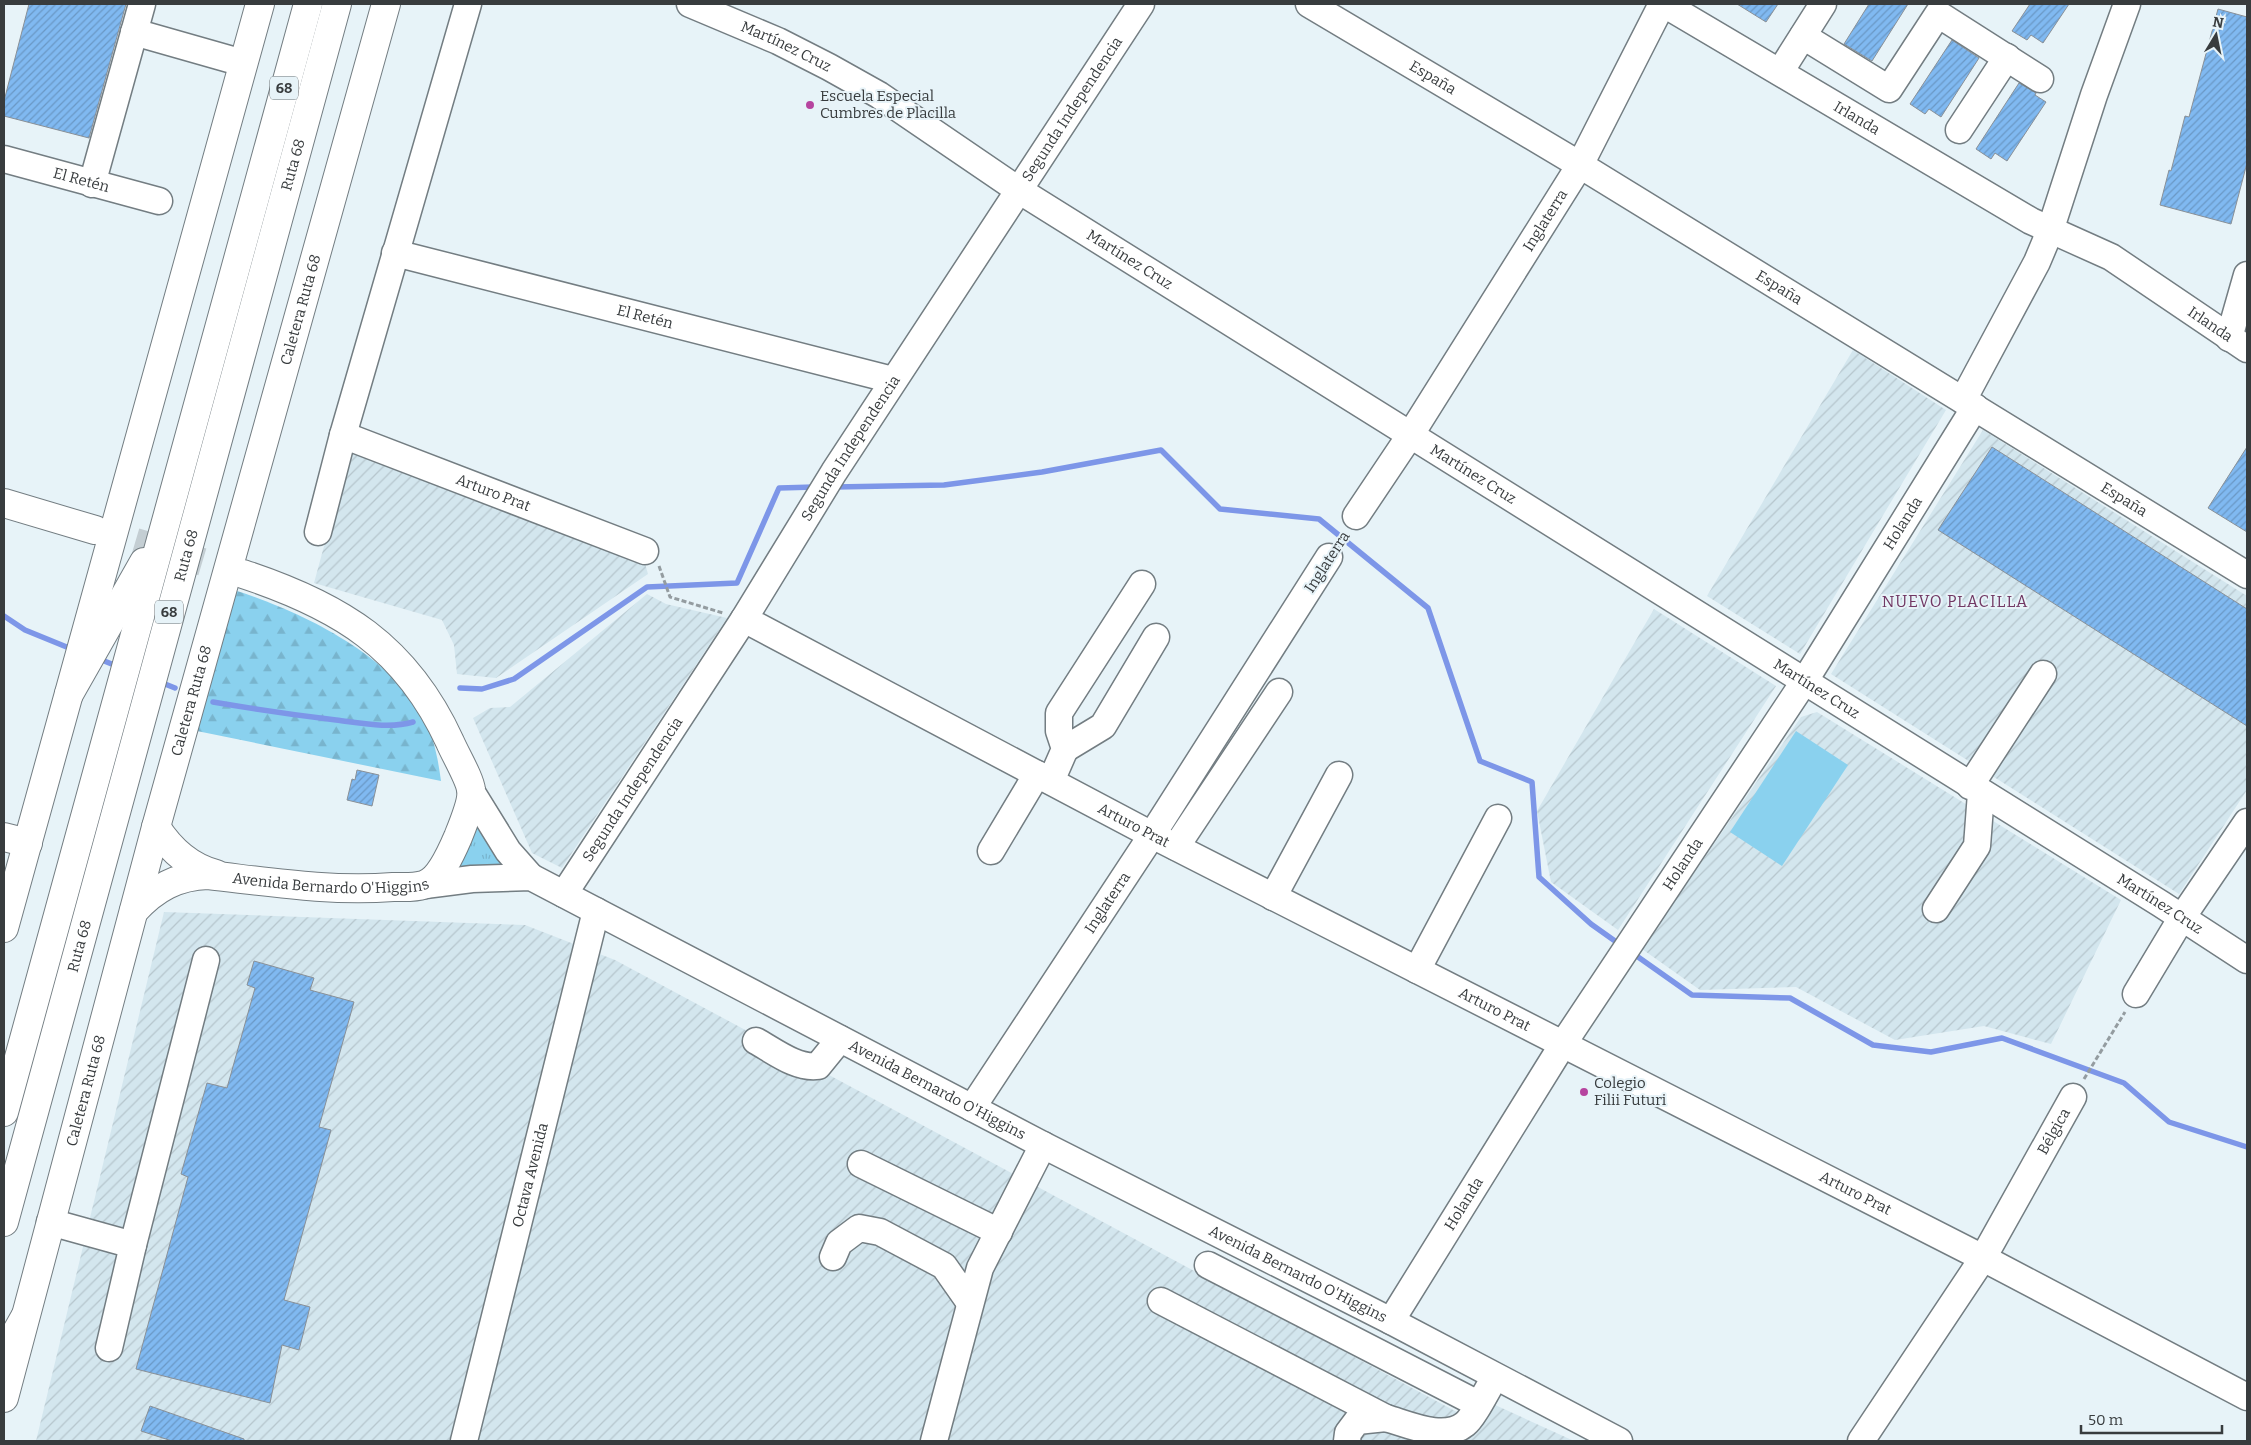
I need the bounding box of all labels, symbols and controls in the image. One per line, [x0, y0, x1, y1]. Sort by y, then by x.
north arrow [2191, 10, 2241, 60]
text: N [2211, 13, 2225, 32]
street label: Martínez Cruz [738, 17, 834, 76]
street label: Segunda Independencia [1018, 33, 1126, 185]
street label: España [1406, 57, 1459, 98]
road number: 68 [270, 76, 298, 100]
place label: Escuela Especial Cumbres de Placilla [820, 87, 956, 122]
street label: Irlanda [1831, 97, 1883, 139]
marker: Escuela Especial Cumbres de Placilla [804, 99, 816, 111]
street label: Ruta 68 [277, 137, 309, 193]
street label: El Retén [51, 164, 112, 196]
street label: Inglaterra [1519, 186, 1571, 255]
street label: Martínez Cruz [1083, 226, 1176, 293]
street label: Caletera Ruta 68 [277, 252, 325, 367]
street label: España [1753, 266, 1806, 308]
street label: El Retén [615, 301, 676, 333]
street label: Irlanda [2184, 303, 2236, 346]
street label: Segunda Independencia [797, 372, 904, 524]
street label: Martínez Cruz [1427, 441, 1520, 508]
street label: Arturo Prat [454, 470, 534, 515]
street label: España [2098, 478, 2151, 521]
street label: Holanda [1880, 493, 1926, 553]
street label: Ruta 68 [171, 527, 202, 584]
street label: Inglaterra [1301, 528, 1353, 596]
district label: NUEVO PLACILLA [1882, 592, 2028, 611]
road number: 68 [155, 600, 183, 624]
street label: Caletera Ruta 68 [167, 643, 215, 758]
street label: Martínez Cruz [1770, 655, 1863, 722]
street label: Segunda Independencia [579, 714, 686, 865]
street label: Arturo Prat [1095, 799, 1173, 852]
street label: Holanda [1659, 835, 1707, 894]
street label: Avenida Bernardo O'Higgins [231, 869, 432, 897]
street label: Inglaterra [1081, 869, 1134, 937]
street label: Martínez Cruz [2114, 870, 2206, 938]
street label: Ruta 68 [64, 918, 95, 974]
street label: Arturo Prat [1456, 984, 1534, 1035]
street label: Caletera Ruta 68 [62, 1033, 109, 1148]
street label: Avenida Bernardo O'Higgins [846, 1036, 1029, 1143]
place label: Colegio Filii Futuri [1594, 1074, 1667, 1109]
marker: Colegio Filii Futuri [1578, 1086, 1590, 1098]
street label: Bélgica [2034, 1105, 2074, 1158]
street label: Octava Avenida [509, 1121, 552, 1229]
street label: Arturo Prat [1816, 1167, 1895, 1219]
street label: Holanda [1441, 1174, 1487, 1234]
street label: Avenida Bernardo O'Higgins [1206, 1221, 1390, 1326]
scale bar [2081, 1402, 2222, 1434]
text: 50 m [2088, 1411, 2124, 1429]

